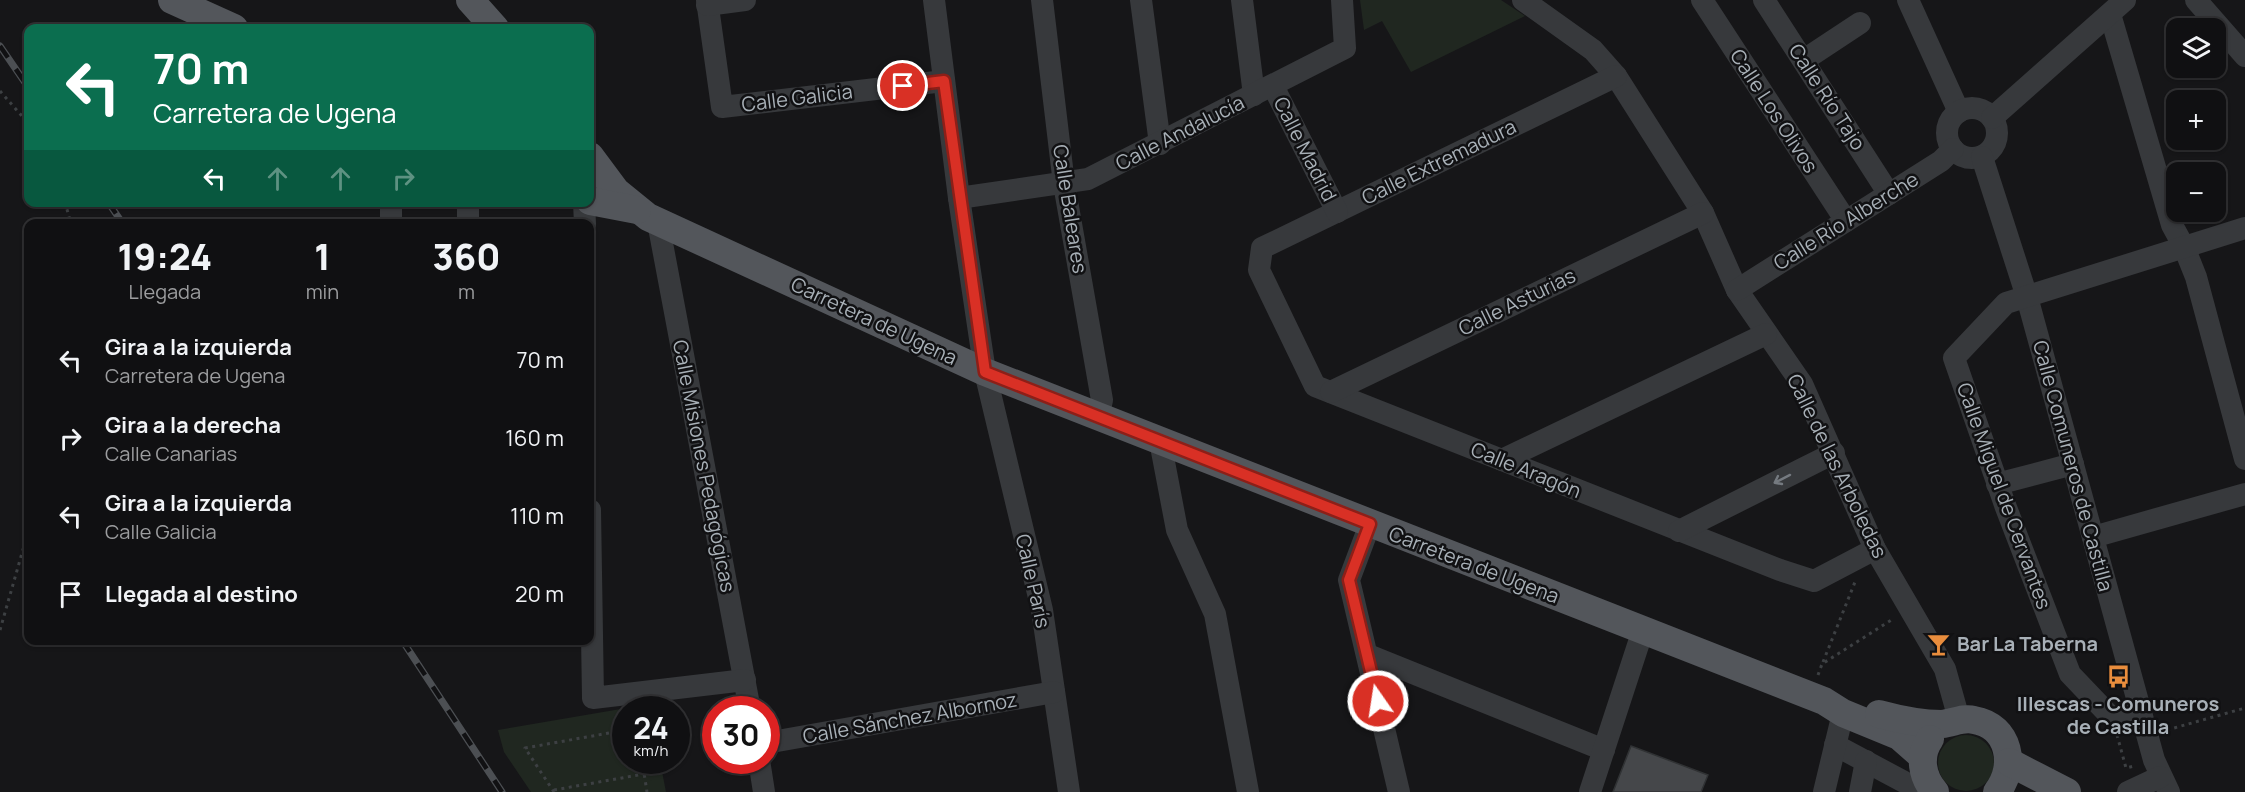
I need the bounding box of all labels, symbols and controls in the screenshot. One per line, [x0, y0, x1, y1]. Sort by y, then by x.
map controls [2166, 18, 2226, 222]
button: layers [2166, 18, 2226, 78]
street label: Calle Río Tajo [1783, 38, 1872, 155]
text: 70 m [153, 39, 249, 97]
street label: Calle Los Olivos [1724, 44, 1825, 178]
icon: left [54, 48, 132, 126]
pin [877, 60, 928, 111]
icon: arrive [886, 69, 919, 102]
street label: Calle Galicia [740, 77, 854, 118]
street label: Calle Andalucía [1111, 89, 1249, 177]
button: + [2166, 90, 2226, 150]
street label: Calle Madrid [1268, 92, 1343, 206]
text: Carretera de Ugena [153, 94, 396, 131]
street label: Calle Extremadura [1357, 112, 1520, 211]
street label: Calle Baleares [1047, 142, 1094, 275]
icon: left [198, 162, 231, 195]
icon: ahead [261, 162, 294, 195]
icon: ahead [324, 162, 357, 195]
icon: right [387, 162, 420, 195]
button: − [2166, 162, 2226, 222]
street label: Calle Río Alberche [1768, 165, 1923, 276]
text: 19:24 [117, 232, 212, 281]
text: 1 [314, 232, 331, 281]
text: 360 [433, 232, 501, 281]
street label: Calle Asturias [1454, 262, 1580, 342]
street label: Carretera de Ugena [787, 270, 962, 371]
text: Llegada [129, 278, 201, 305]
text: min [306, 278, 339, 305]
text: m [458, 278, 475, 305]
text: Gira a la izquierda [105, 332, 292, 362]
street label: Calle Misiones Pedagógicas [667, 337, 742, 594]
street label: Calle Comuneros de Castilla [2027, 337, 2120, 594]
icon: left [54, 344, 87, 377]
text: 70 m [516, 345, 564, 375]
text: Carretera de Ugena [105, 362, 285, 389]
street label: Calle de las Arboledas [1781, 369, 1894, 562]
street label: Calle Miguel de Cervantes [1951, 379, 2058, 613]
text: Gira a la derecha [105, 410, 281, 440]
icon: right [54, 422, 87, 455]
text: 160 m [505, 423, 564, 453]
street label: Calle Aragón [1467, 435, 1585, 504]
text: Calle Canarias [105, 440, 237, 467]
one-way arrow [1773, 474, 1791, 486]
text: Gira a la izquierda [105, 488, 292, 518]
icon: left [54, 500, 87, 533]
text: 110 m [510, 501, 564, 531]
text: Calle Galicia [105, 518, 217, 545]
street label: Carretera de Ugena [1385, 520, 1563, 609]
street label: Calle París [1010, 531, 1057, 630]
icon: arrive [54, 578, 87, 611]
text: Llegada al destino [105, 579, 298, 609]
text: 20 m [515, 579, 564, 609]
place label: Bar La Taberna [1957, 630, 2098, 657]
bar icon: Bar La Taberna [1926, 631, 1952, 657]
bus stop icon: Illescas - Comuneros de Castilla [2105, 664, 2131, 690]
position arrow [1346, 669, 1410, 733]
street label: Calle Sánchez Albornoz [801, 685, 1019, 750]
place label: Illescas - Comuneros de Castilla [2017, 690, 2219, 740]
speed limit sign: 30 [702, 696, 780, 774]
text: 24 [633, 707, 669, 748]
text: km/h [634, 740, 668, 761]

